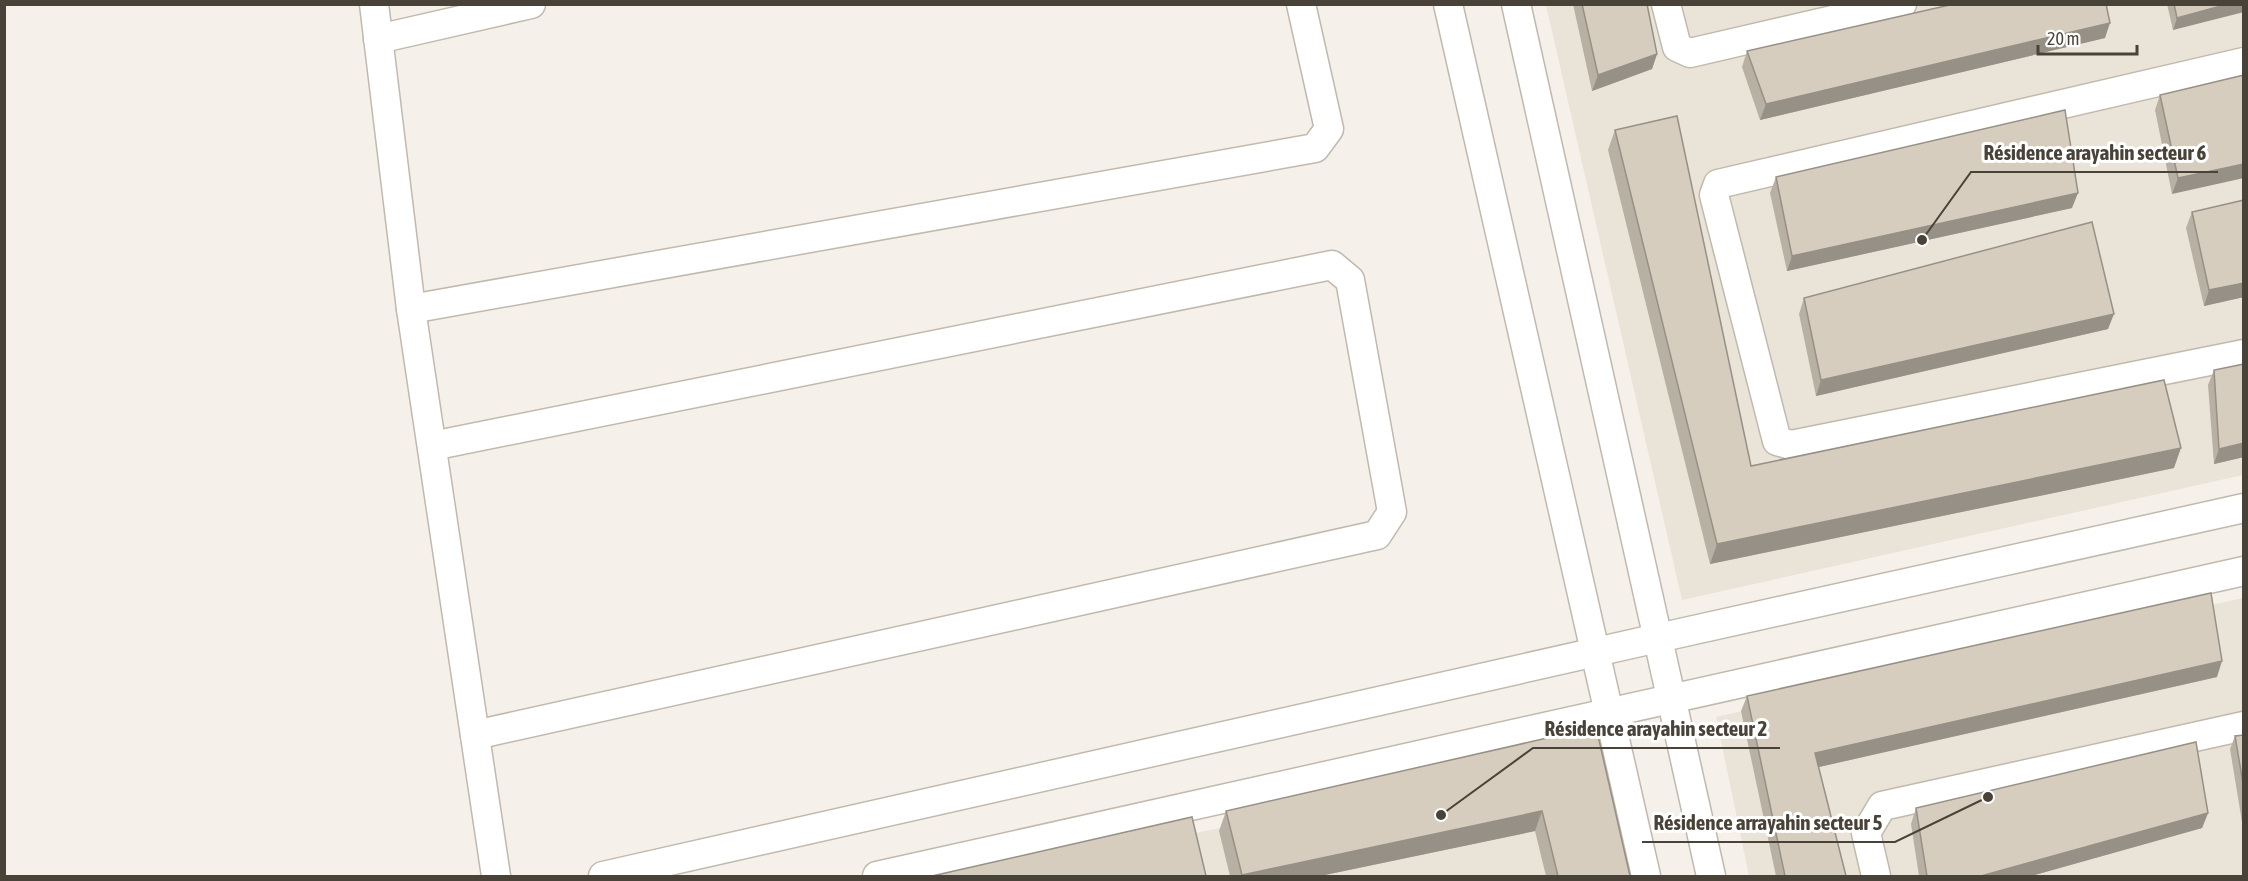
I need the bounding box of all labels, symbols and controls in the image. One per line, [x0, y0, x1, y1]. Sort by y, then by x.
scale bar [2038, 18, 2137, 56]
text: 20 m [2047, 28, 2079, 49]
callout: Résidence arayahin secteur 6 [1971, 133, 2218, 172]
text: Résidence arayahin secteur 6 [1984, 140, 2207, 164]
callout: Résidence arayahin secteur 2 [1533, 709, 1780, 748]
text: Résidence arayahin secteur 2 [1545, 716, 1768, 740]
callout: Résidence arrayahin secteur 5 [1642, 803, 1895, 842]
text: Résidence arrayahin secteur 5 [1654, 810, 1883, 834]

